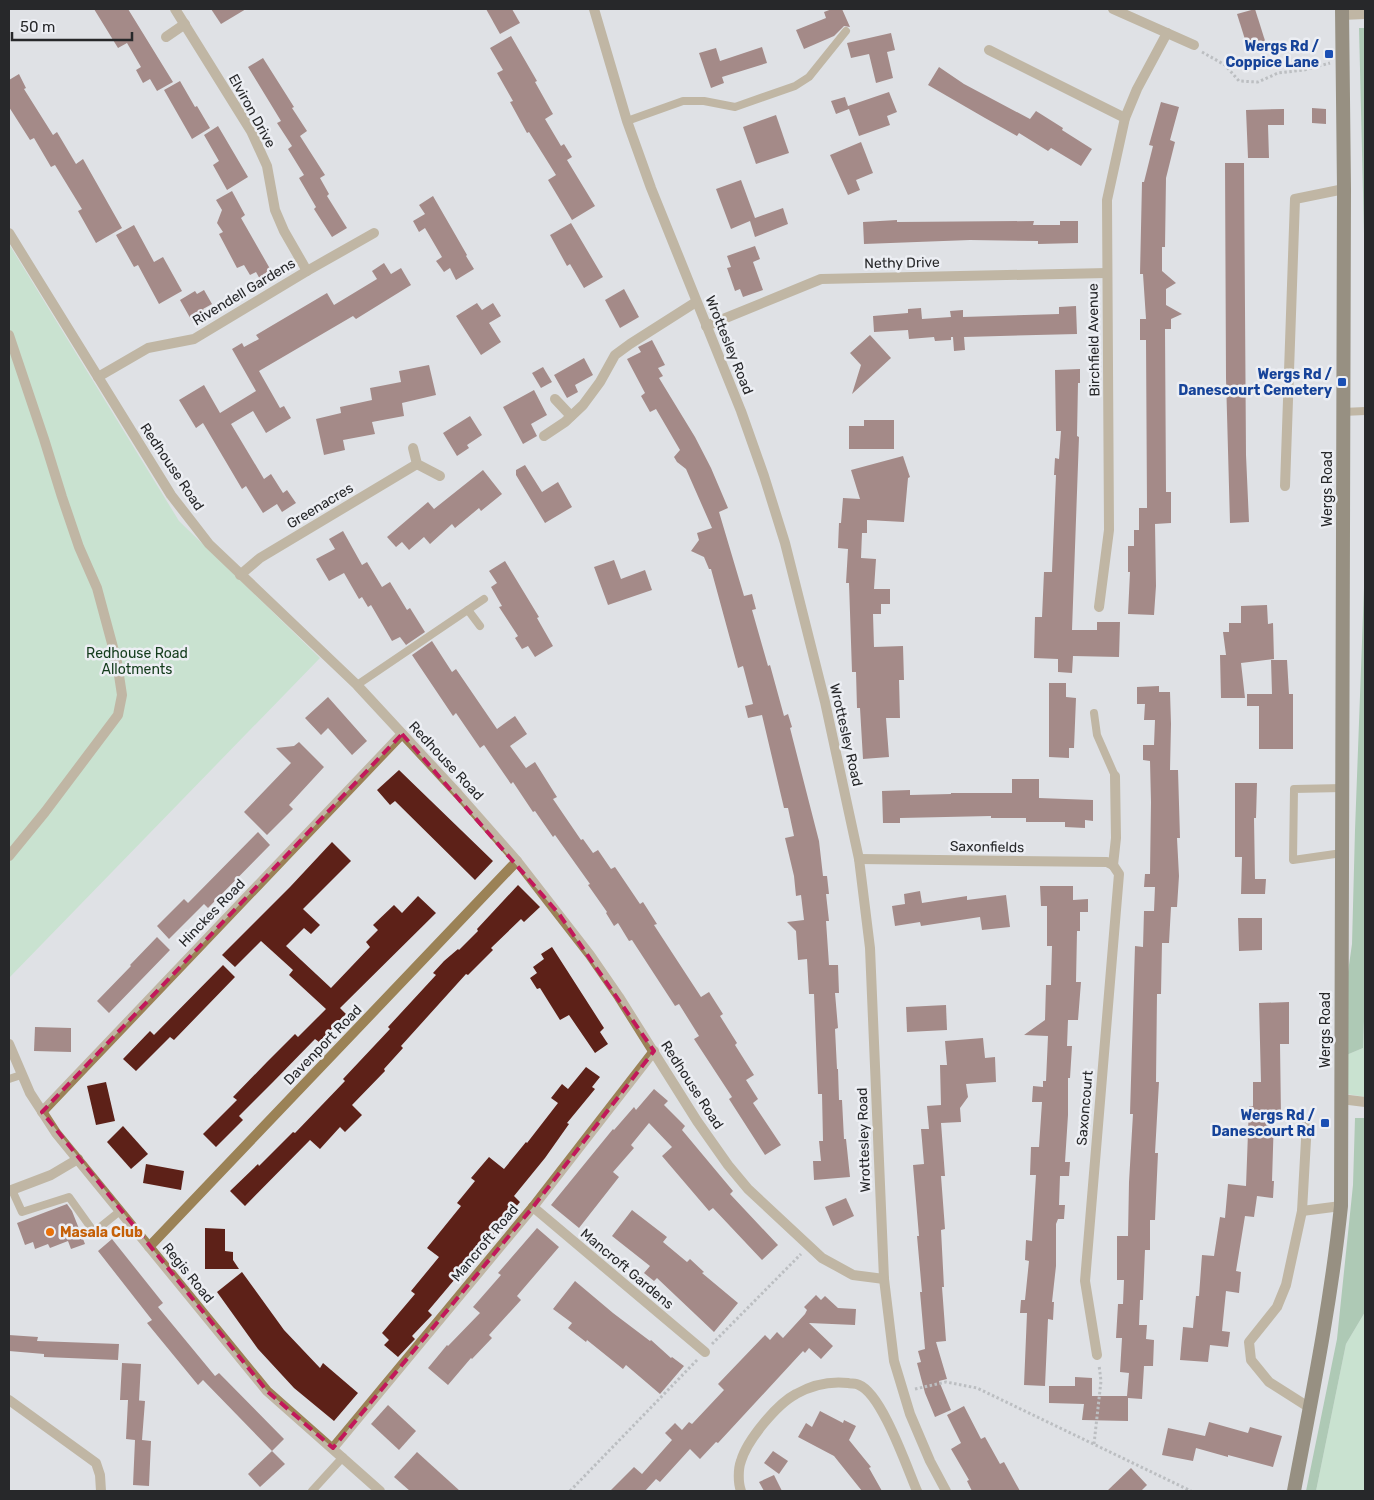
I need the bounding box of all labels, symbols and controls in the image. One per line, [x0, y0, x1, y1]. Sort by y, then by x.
scale bar [12, 10, 132, 42]
text: 50 m [20, 18, 55, 36]
place label: Wergs Rd / Coppice Lane [1225, 38, 1320, 71]
marker: Wergs Rd / Coppice Lane [1323, 48, 1335, 60]
street label: Elviron Drive [225, 71, 279, 151]
street label: Nethy Drive [864, 254, 940, 272]
street label: Rivendell Gardens [189, 255, 299, 329]
street label: Birchfield Avenue [1085, 283, 1103, 397]
street label: Wrottesley Road [701, 293, 757, 397]
place label: Wergs Rd / Danescourt Cemetery [1178, 366, 1333, 399]
marker: Wergs Rd / Danescourt Cemetery [1336, 376, 1348, 388]
street label: Redhouse Road [136, 420, 208, 514]
street label: Wergs Road [1319, 451, 1336, 527]
street label: Greenacres [284, 480, 356, 532]
park label: Redhouse Road Allotments [86, 645, 188, 678]
street label: Wrottesley Road [826, 682, 866, 788]
street label: Redhouse Road [405, 718, 487, 804]
street label: Saxonfields [950, 838, 1024, 856]
street label: Hinckes Road [175, 875, 249, 951]
street label: Wergs Road [1317, 992, 1334, 1068]
street label: Davenport Road [280, 1001, 366, 1089]
street label: Redhouse Road [657, 1038, 727, 1132]
street label: Saxoncourt [1073, 1069, 1097, 1146]
street label: Wrottesley Road [854, 1087, 874, 1193]
place label: Wergs Rd / Danescourt Rd [1212, 1107, 1316, 1140]
marker: Wergs Rd / Danescourt Rd [1319, 1117, 1331, 1129]
street label: Mancroft Road [448, 1201, 522, 1285]
place label: Masala Club [60, 1224, 143, 1241]
street label: Mancroft Gardens [577, 1225, 677, 1313]
marker: Masala Club [44, 1226, 56, 1238]
street label: Regis Road [159, 1240, 217, 1306]

